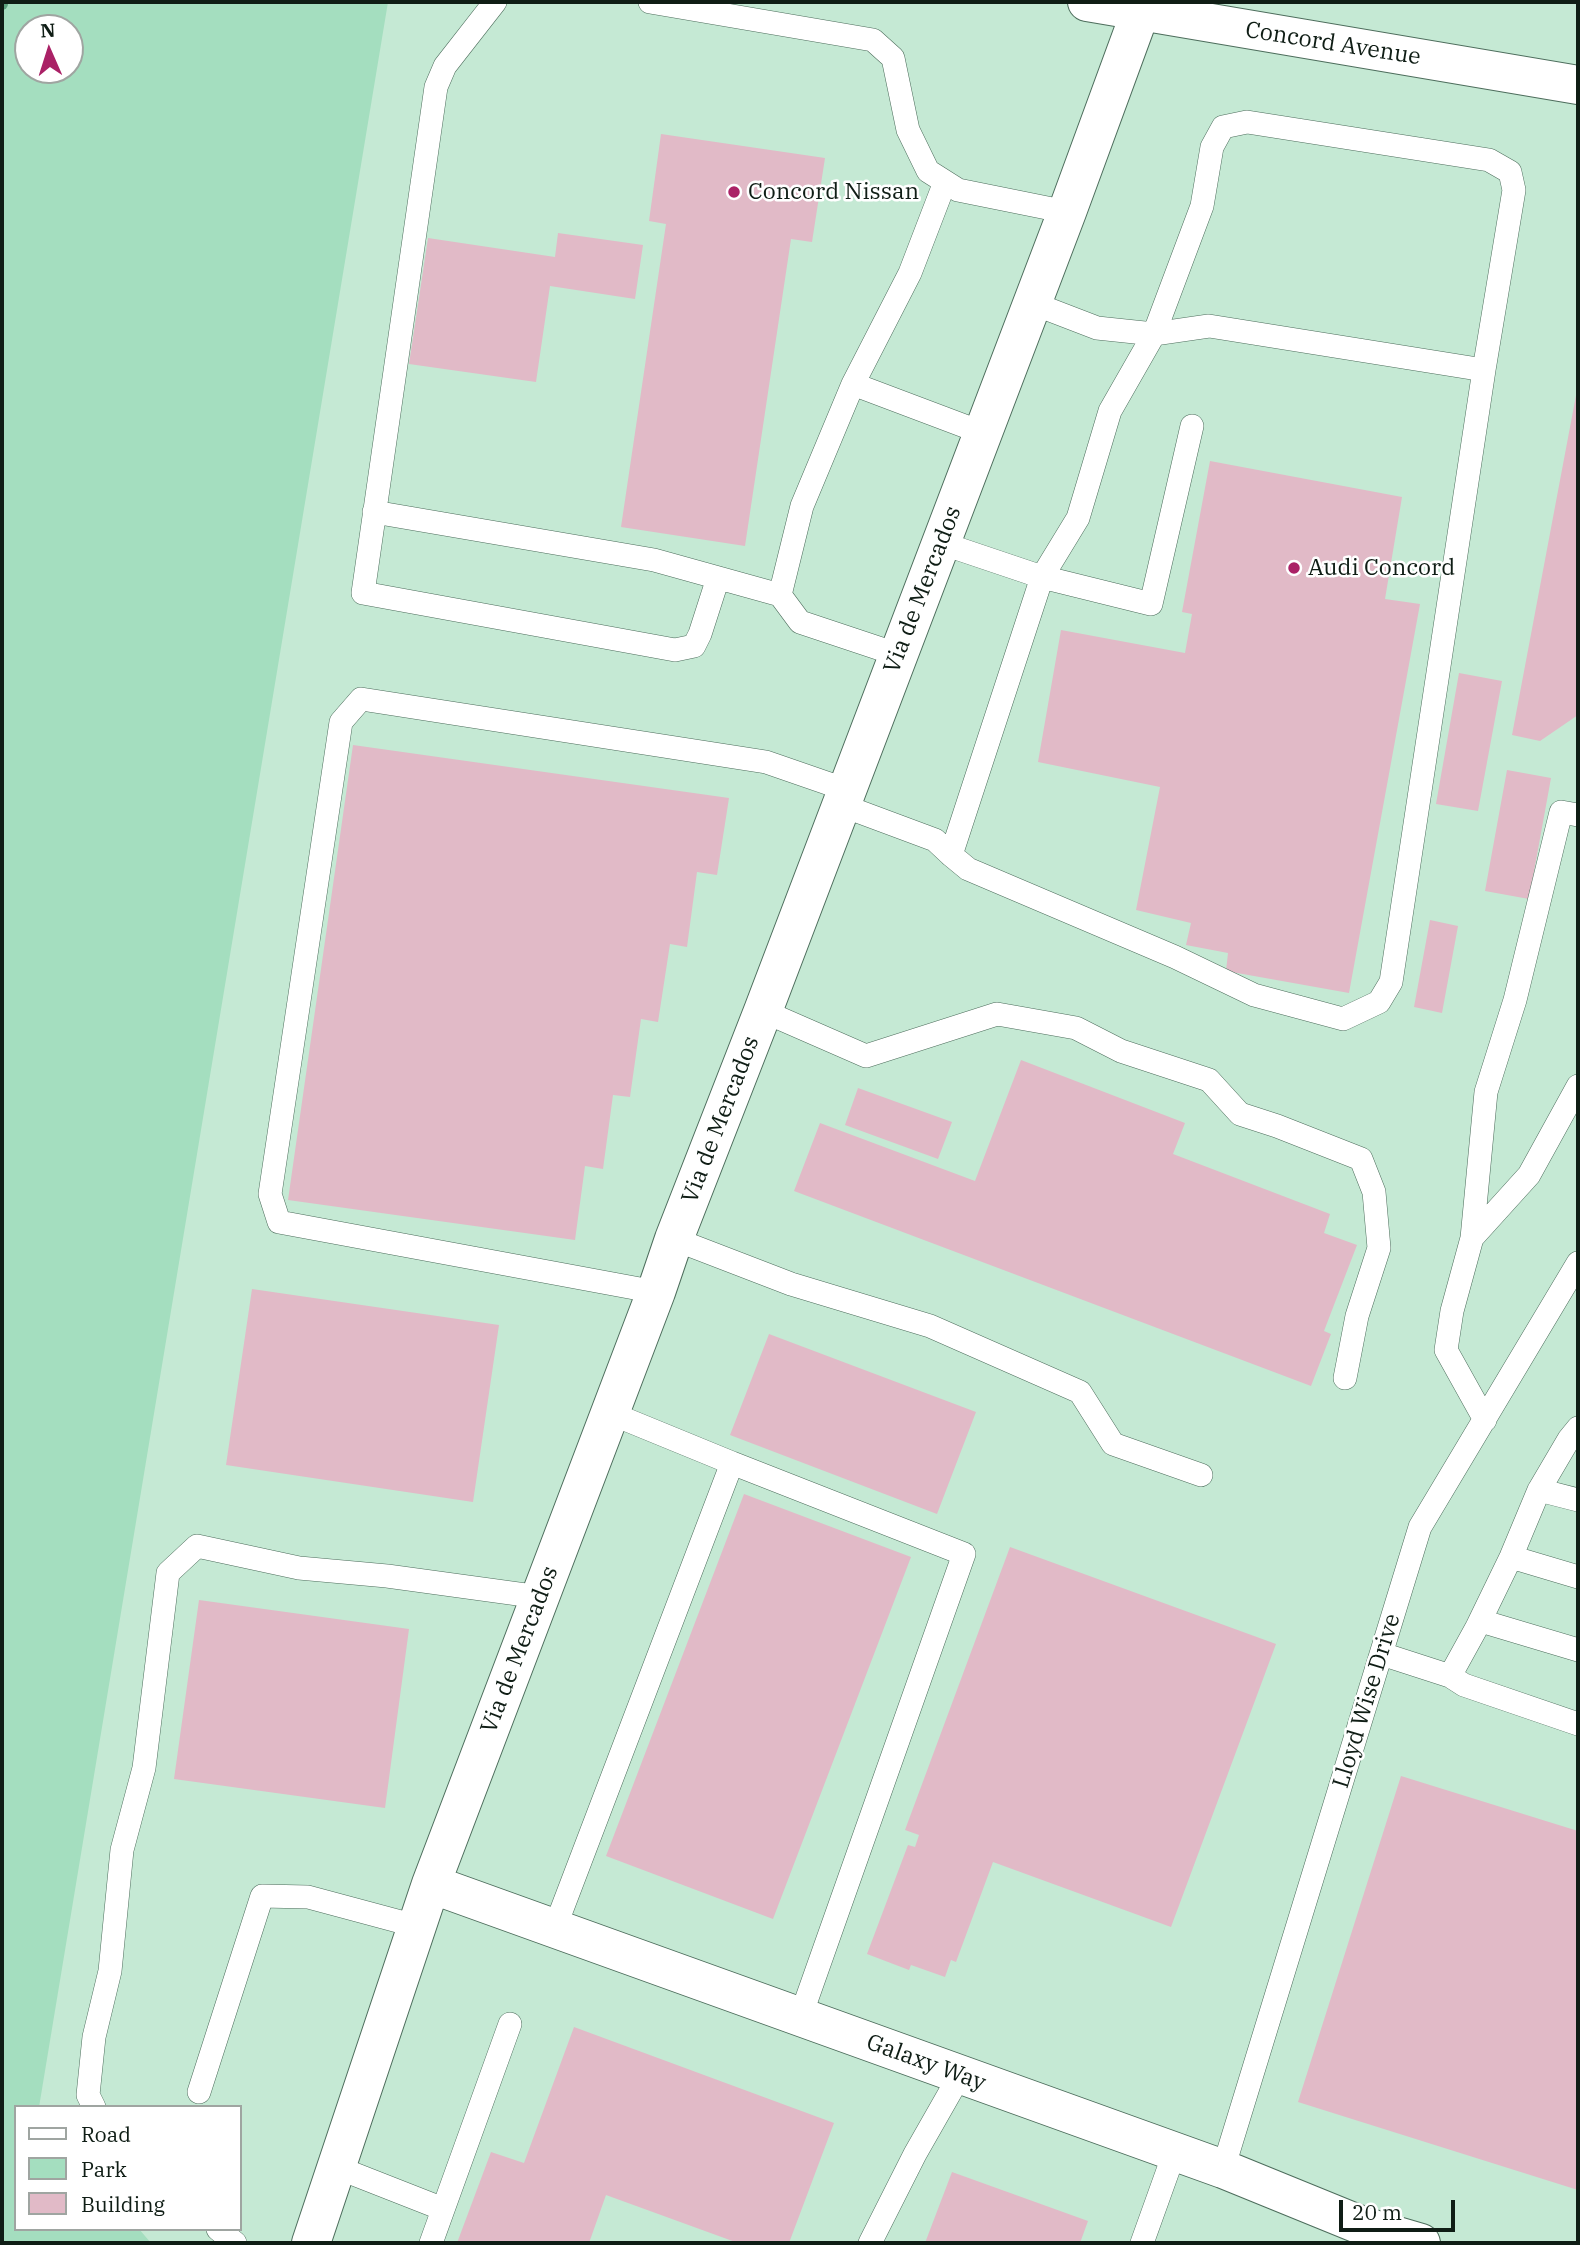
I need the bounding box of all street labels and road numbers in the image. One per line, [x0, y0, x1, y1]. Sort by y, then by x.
street label: Concord Avenue [1243, 16, 1423, 72]
street label: Via de Mercados [878, 503, 968, 677]
street label: Via de Mercados [676, 1033, 766, 1207]
street label: Via de Mercados [475, 1563, 565, 1737]
street label: Lloyd Wise Drive [1327, 1610, 1407, 1792]
street label: Galaxy Way [863, 2029, 989, 2097]

